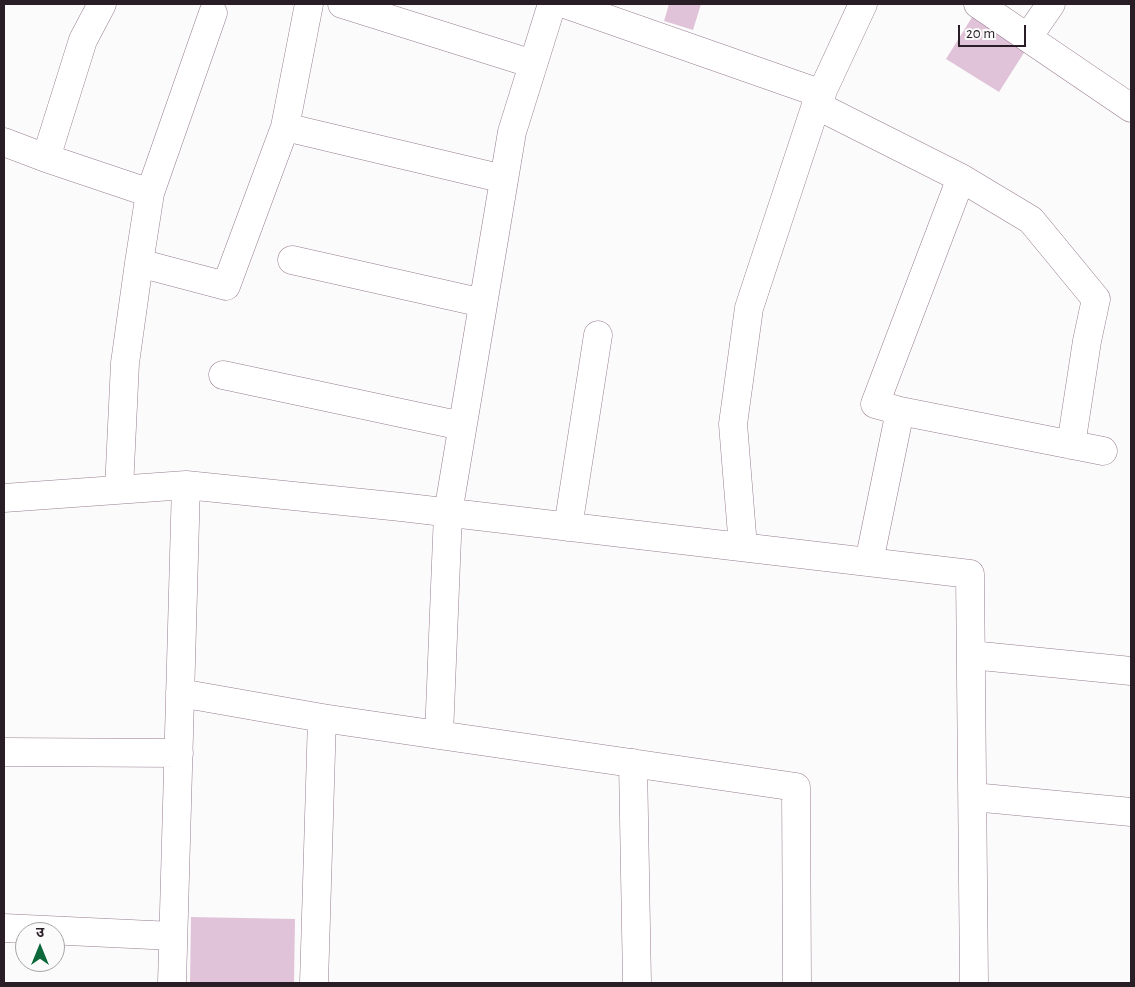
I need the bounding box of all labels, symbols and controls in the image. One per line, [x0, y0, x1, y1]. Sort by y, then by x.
scale bar [960, 15, 1028, 47]
text: 20 m [966, 26, 995, 41]
north arrow [15, 922, 65, 972]
text: उ [36, 926, 44, 940]

